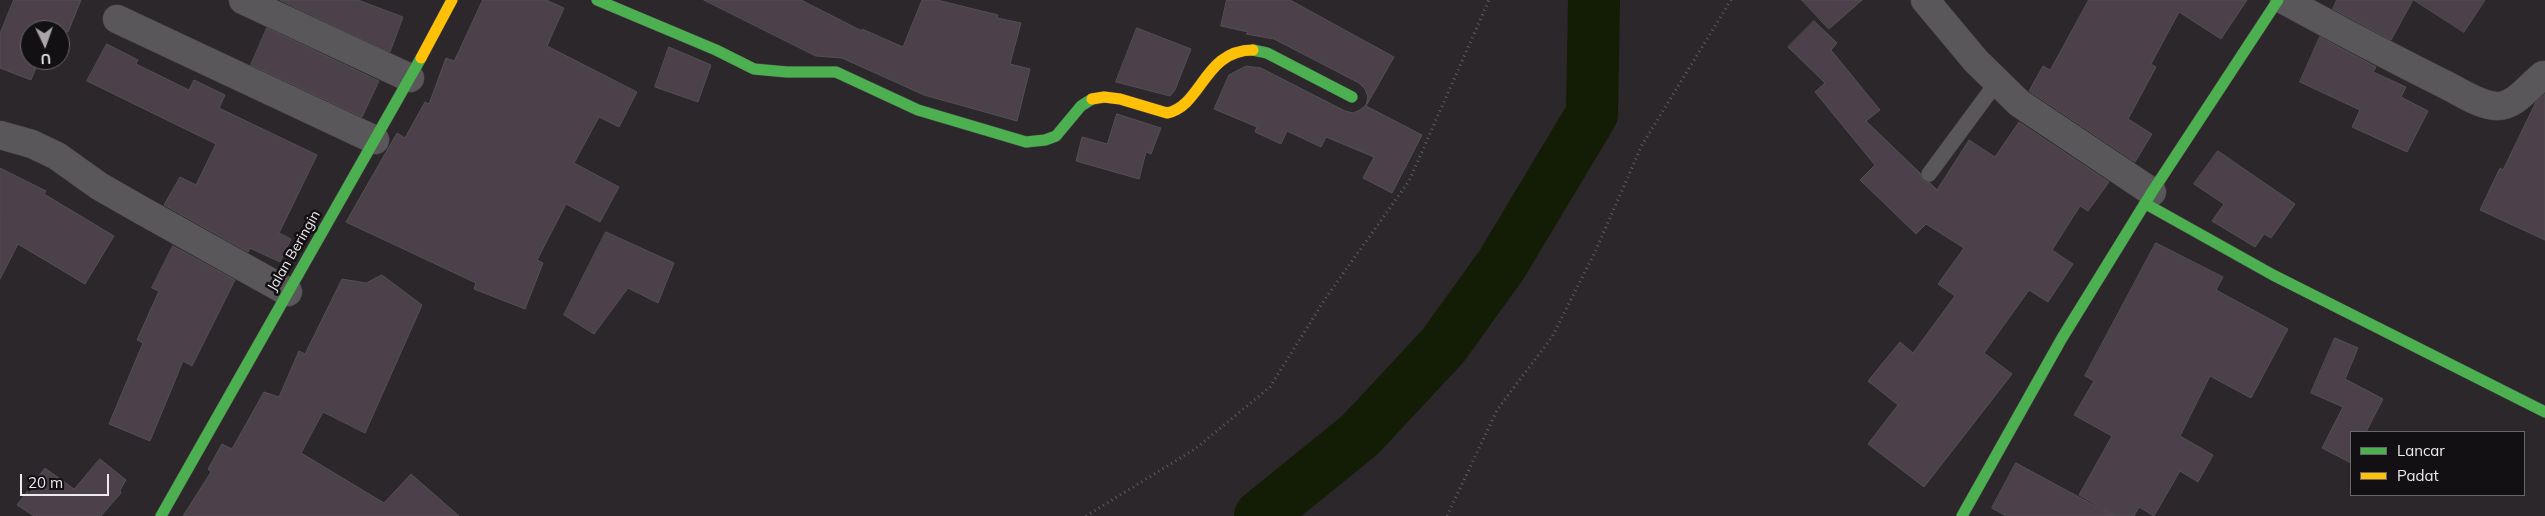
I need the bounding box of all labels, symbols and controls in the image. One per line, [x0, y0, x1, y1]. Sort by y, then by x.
north arrow [20, 20, 70, 70]
text: U [40, 50, 51, 68]
street label: Jalan Beringin [264, 208, 324, 294]
legend [2350, 431, 2525, 496]
text: Lancar [2397, 441, 2445, 460]
scale bar [22, 464, 111, 496]
text: Padat [2397, 466, 2439, 485]
text: 20 m [28, 473, 63, 492]

